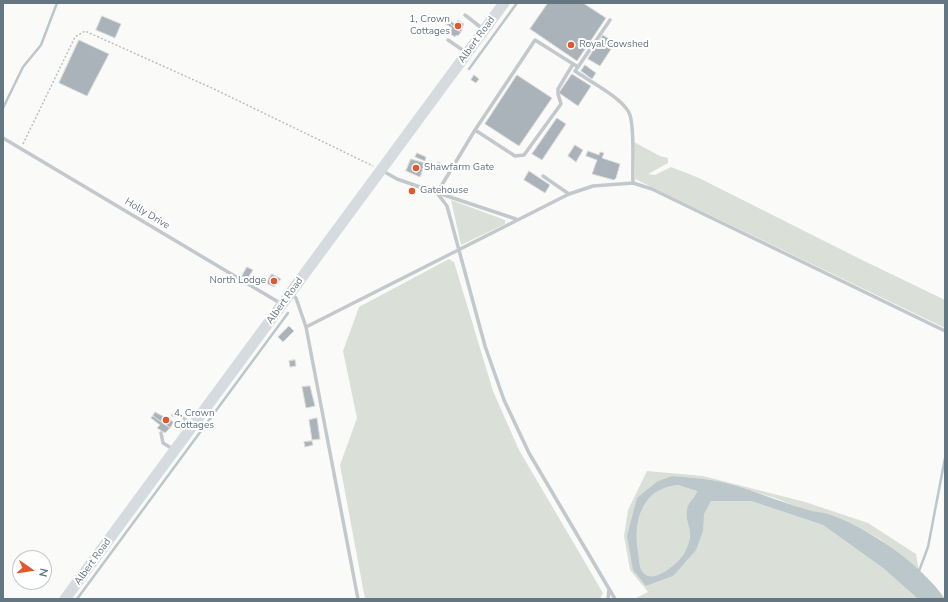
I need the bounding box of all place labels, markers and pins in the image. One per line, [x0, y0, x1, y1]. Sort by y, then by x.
place label: 1, Crown Cottages [409, 14, 450, 38]
marker: 1, Crown Cottages [453, 21, 463, 31]
place label: Royal Cowshed [579, 39, 649, 51]
marker: Royal Cowshed [566, 40, 576, 50]
place label: Shawfarm Gate [424, 162, 494, 174]
marker: Shawfarm Gate [411, 163, 421, 173]
place label: Gatehouse [420, 185, 468, 197]
marker: Gatehouse [407, 186, 417, 196]
place label: North Lodge [209, 275, 266, 287]
marker: North Lodge [269, 276, 279, 286]
place label: 4, Crown Cottages [174, 408, 215, 432]
marker: 4, Crown Cottages [161, 415, 171, 425]

